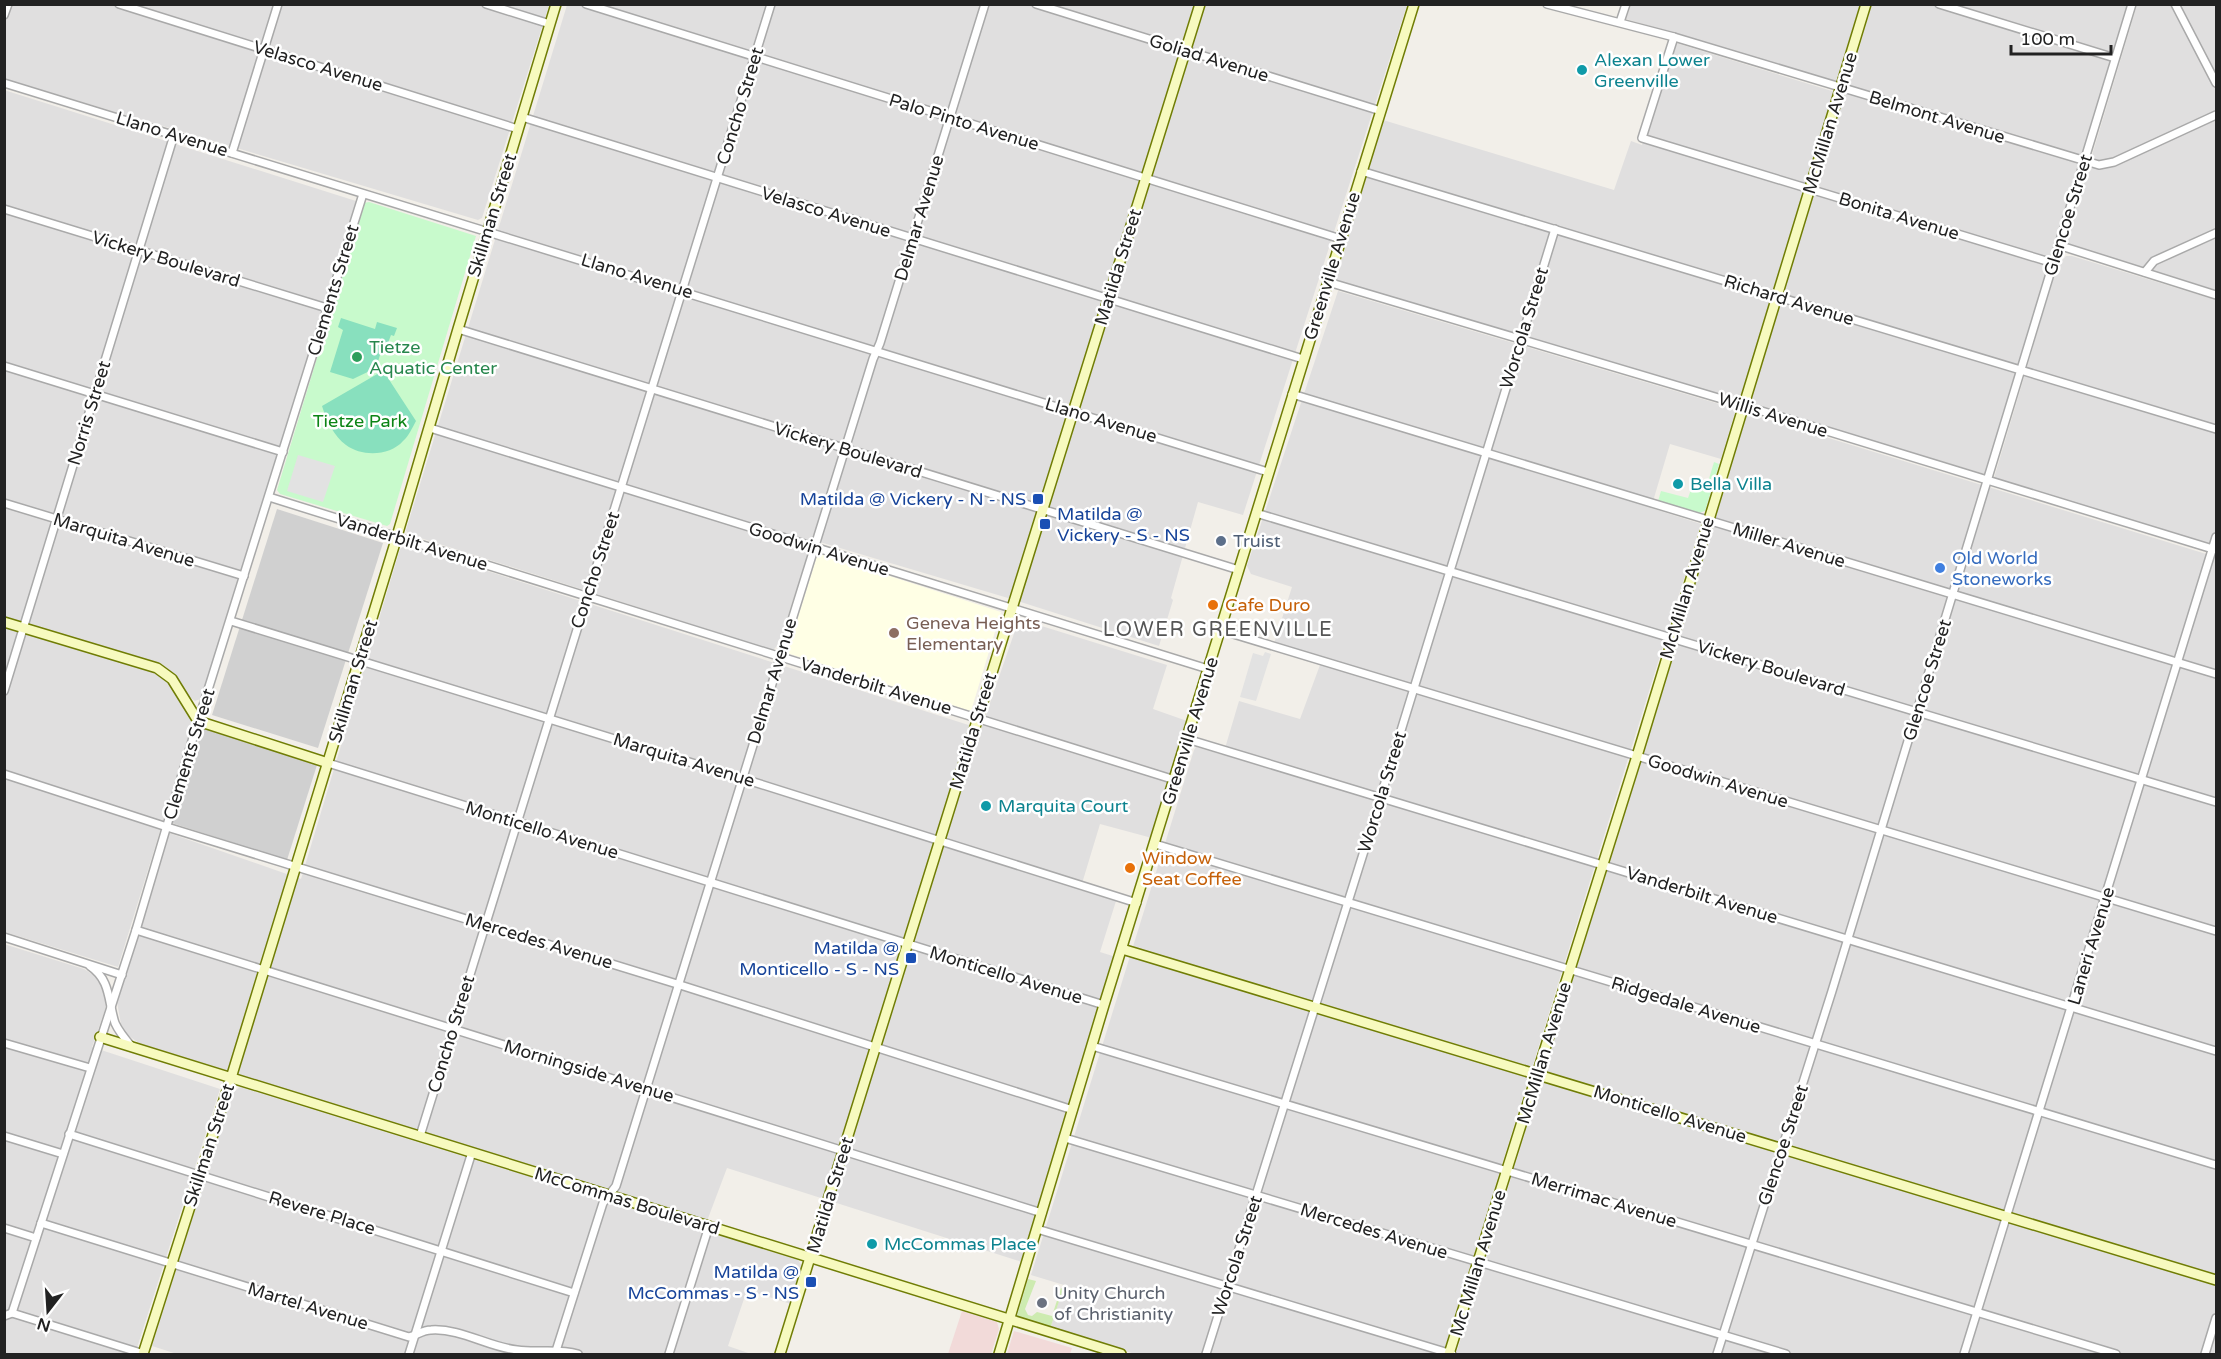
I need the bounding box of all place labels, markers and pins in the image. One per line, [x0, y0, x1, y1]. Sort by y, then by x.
place label: Alexan Lower Greenville [1594, 49, 1710, 92]
marker: Alexan Lower Greenville [1575, 63, 1589, 77]
place label: Tietze Aquatic Center [369, 336, 497, 379]
marker: Tietze Aquatic Center [350, 350, 364, 364]
place label: Bella Villa [1690, 473, 1772, 495]
marker: Bella Villa [1671, 477, 1685, 491]
place label: Matilda @ Vickery - N - NS [800, 488, 1026, 510]
marker: Matilda @ Vickery - N - NS [1031, 492, 1045, 506]
place label: Matilda @ Vickery - S - NS [1057, 503, 1190, 546]
marker: Matilda @ Vickery - S - NS [1038, 517, 1052, 531]
place label: Truist [1233, 530, 1281, 552]
marker: Truist [1214, 534, 1228, 548]
place label: Old World Stoneworks [1952, 547, 2052, 590]
marker: Old World Stoneworks [1933, 561, 1947, 575]
place label: Cafe Duro [1225, 594, 1311, 616]
marker: Cafe Duro [1206, 598, 1220, 612]
place label: Geneva Heights Elementary [906, 612, 1041, 655]
marker: Geneva Heights Elementary [887, 626, 901, 640]
place label: Marquita Court [998, 795, 1129, 817]
marker: Marquita Court [979, 799, 993, 813]
place label: Window Seat Coffee [1142, 847, 1242, 890]
marker: Window Seat Coffee [1123, 861, 1137, 875]
place label: Matilda @ Monticello - S - NS [739, 937, 899, 980]
marker: Matilda @ Monticello - S - NS [904, 951, 918, 965]
place label: McCommas Place [884, 1233, 1036, 1255]
marker: McCommas Place [865, 1237, 879, 1251]
place label: Matilda @ McCommas - S - NS [627, 1261, 799, 1304]
marker: Matilda @ McCommas - S - NS [804, 1275, 818, 1289]
place label: Unity Church of Christianity [1054, 1282, 1174, 1325]
marker: Unity Church of Christianity [1035, 1296, 1049, 1310]

